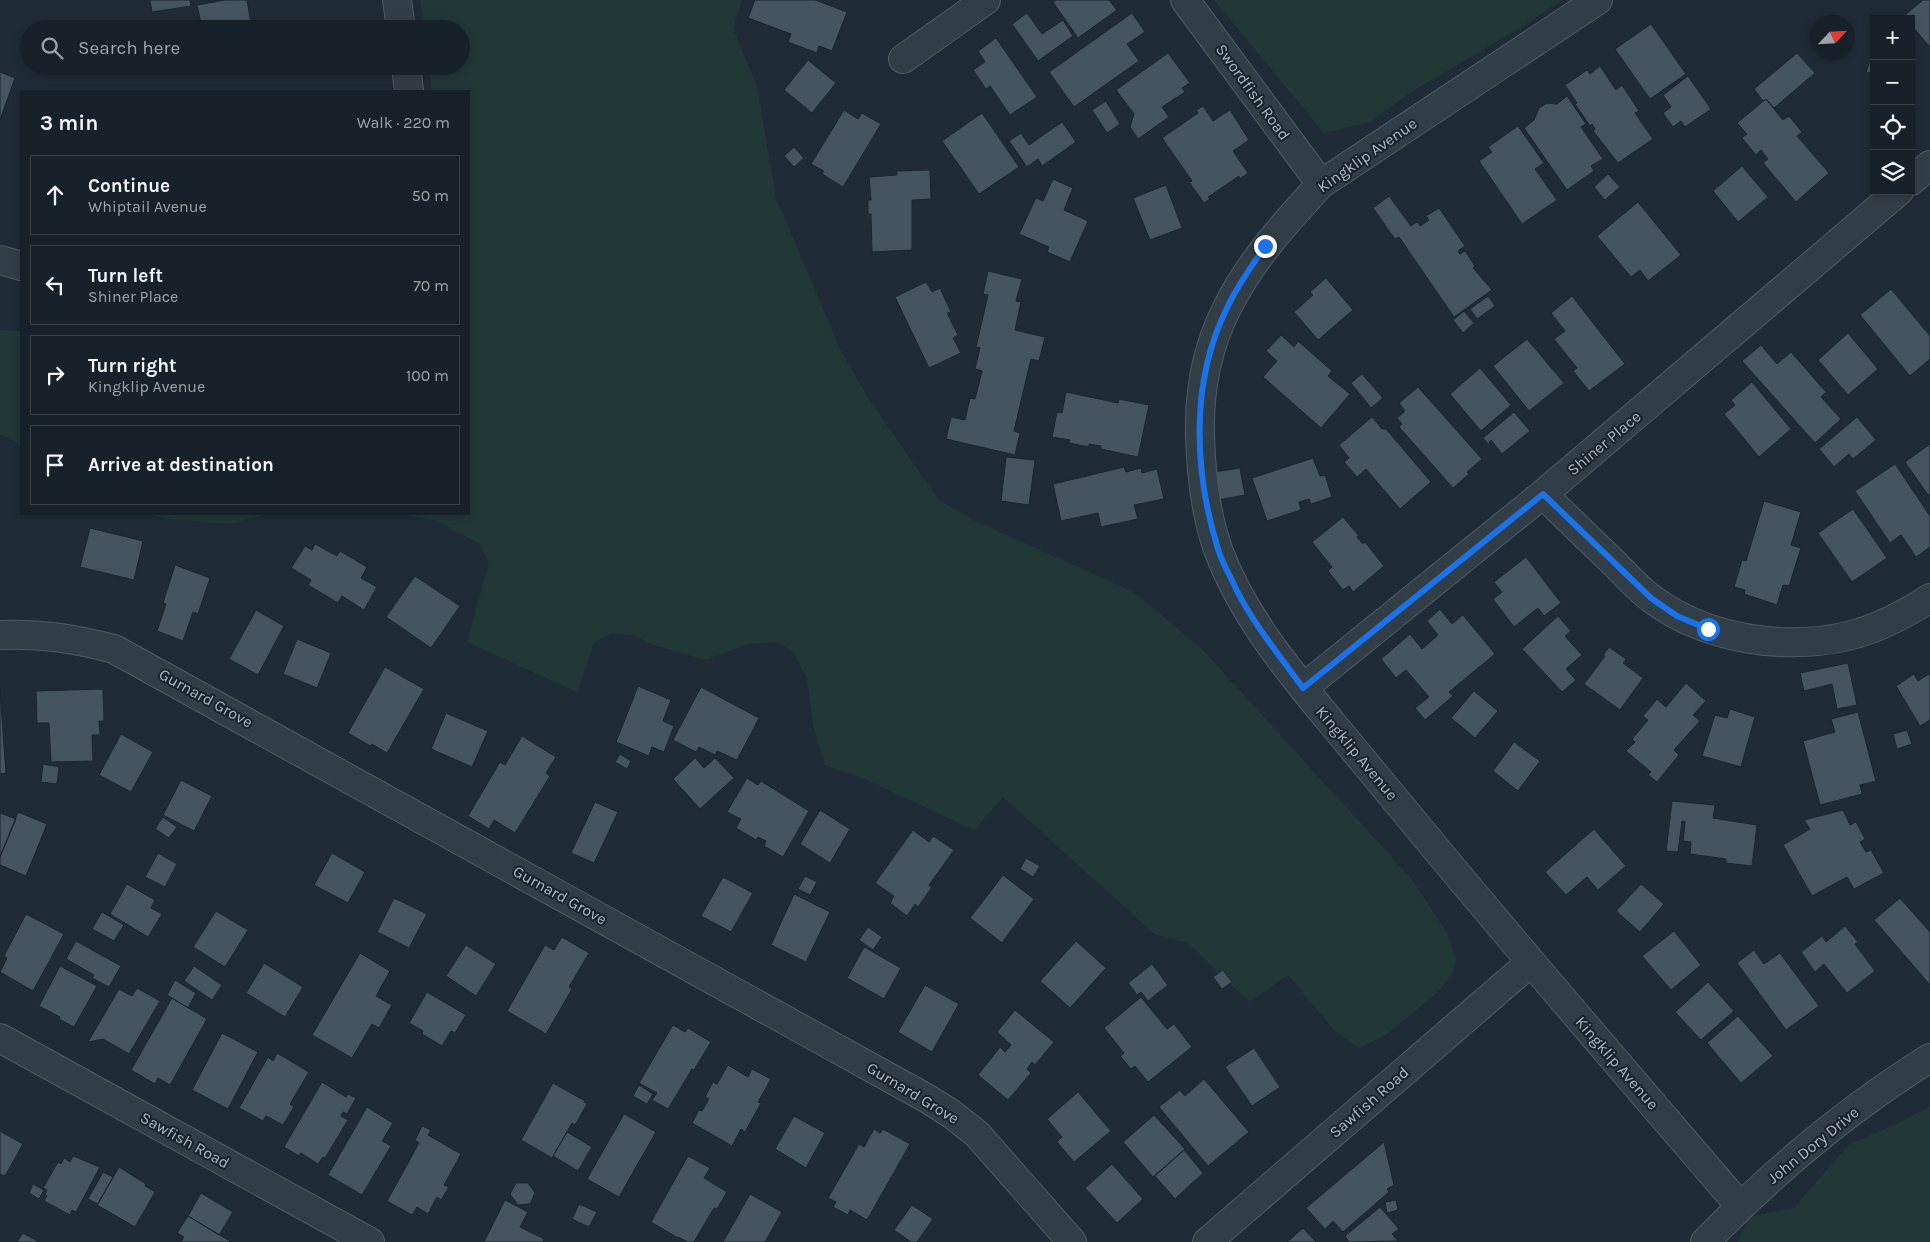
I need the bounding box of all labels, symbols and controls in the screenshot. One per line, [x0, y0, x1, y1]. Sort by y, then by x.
north arrow [1810, 15, 1855, 60]
map controls [1870, 15, 1915, 195]
button: + [1870, 15, 1915, 60]
search box [20, 20, 470, 75]
icon: search [38, 34, 66, 62]
text: Search here [78, 37, 180, 59]
street label: Swordfish Road [1212, 40, 1294, 144]
button: − [1870, 60, 1915, 105]
button: locate [1870, 105, 1915, 150]
text: 3 min [40, 111, 98, 135]
text: Walk · 220 m [357, 113, 450, 132]
street label: Kingklip Avenue [1314, 114, 1420, 196]
button: layers [1870, 150, 1915, 195]
text: Continue [88, 175, 170, 197]
icon: ahead [41, 181, 69, 209]
text: 50 m [412, 186, 449, 205]
text: Whiptail Avenue [88, 197, 207, 216]
route end [1254, 235, 1277, 258]
text: Turn left [88, 265, 163, 287]
icon: left [41, 271, 69, 299]
text: 70 m [413, 276, 449, 295]
text: Shiner Place [88, 287, 178, 306]
text: Turn right [88, 355, 177, 377]
icon: right [41, 361, 69, 389]
text: 100 m [406, 366, 449, 385]
text: Kingklip Avenue [88, 377, 205, 396]
street label: Shiner Place [1563, 407, 1645, 479]
icon: arrive [41, 451, 69, 479]
text: Arrive at destination [88, 454, 274, 476]
route start [1697, 618, 1720, 641]
street label: Gurnard Grove [156, 664, 256, 732]
street label: Kingklip Avenue [1312, 702, 1402, 804]
street label: Gurnard Grove [510, 861, 610, 929]
street label: Kingklip Avenue [1571, 1013, 1663, 1113]
street label: Gurnard Grove [863, 1058, 963, 1128]
street label: Sawfish Road [1325, 1062, 1413, 1142]
street label: John Dory Drive [1763, 1102, 1863, 1188]
street label: Sawfish Road [137, 1108, 233, 1172]

